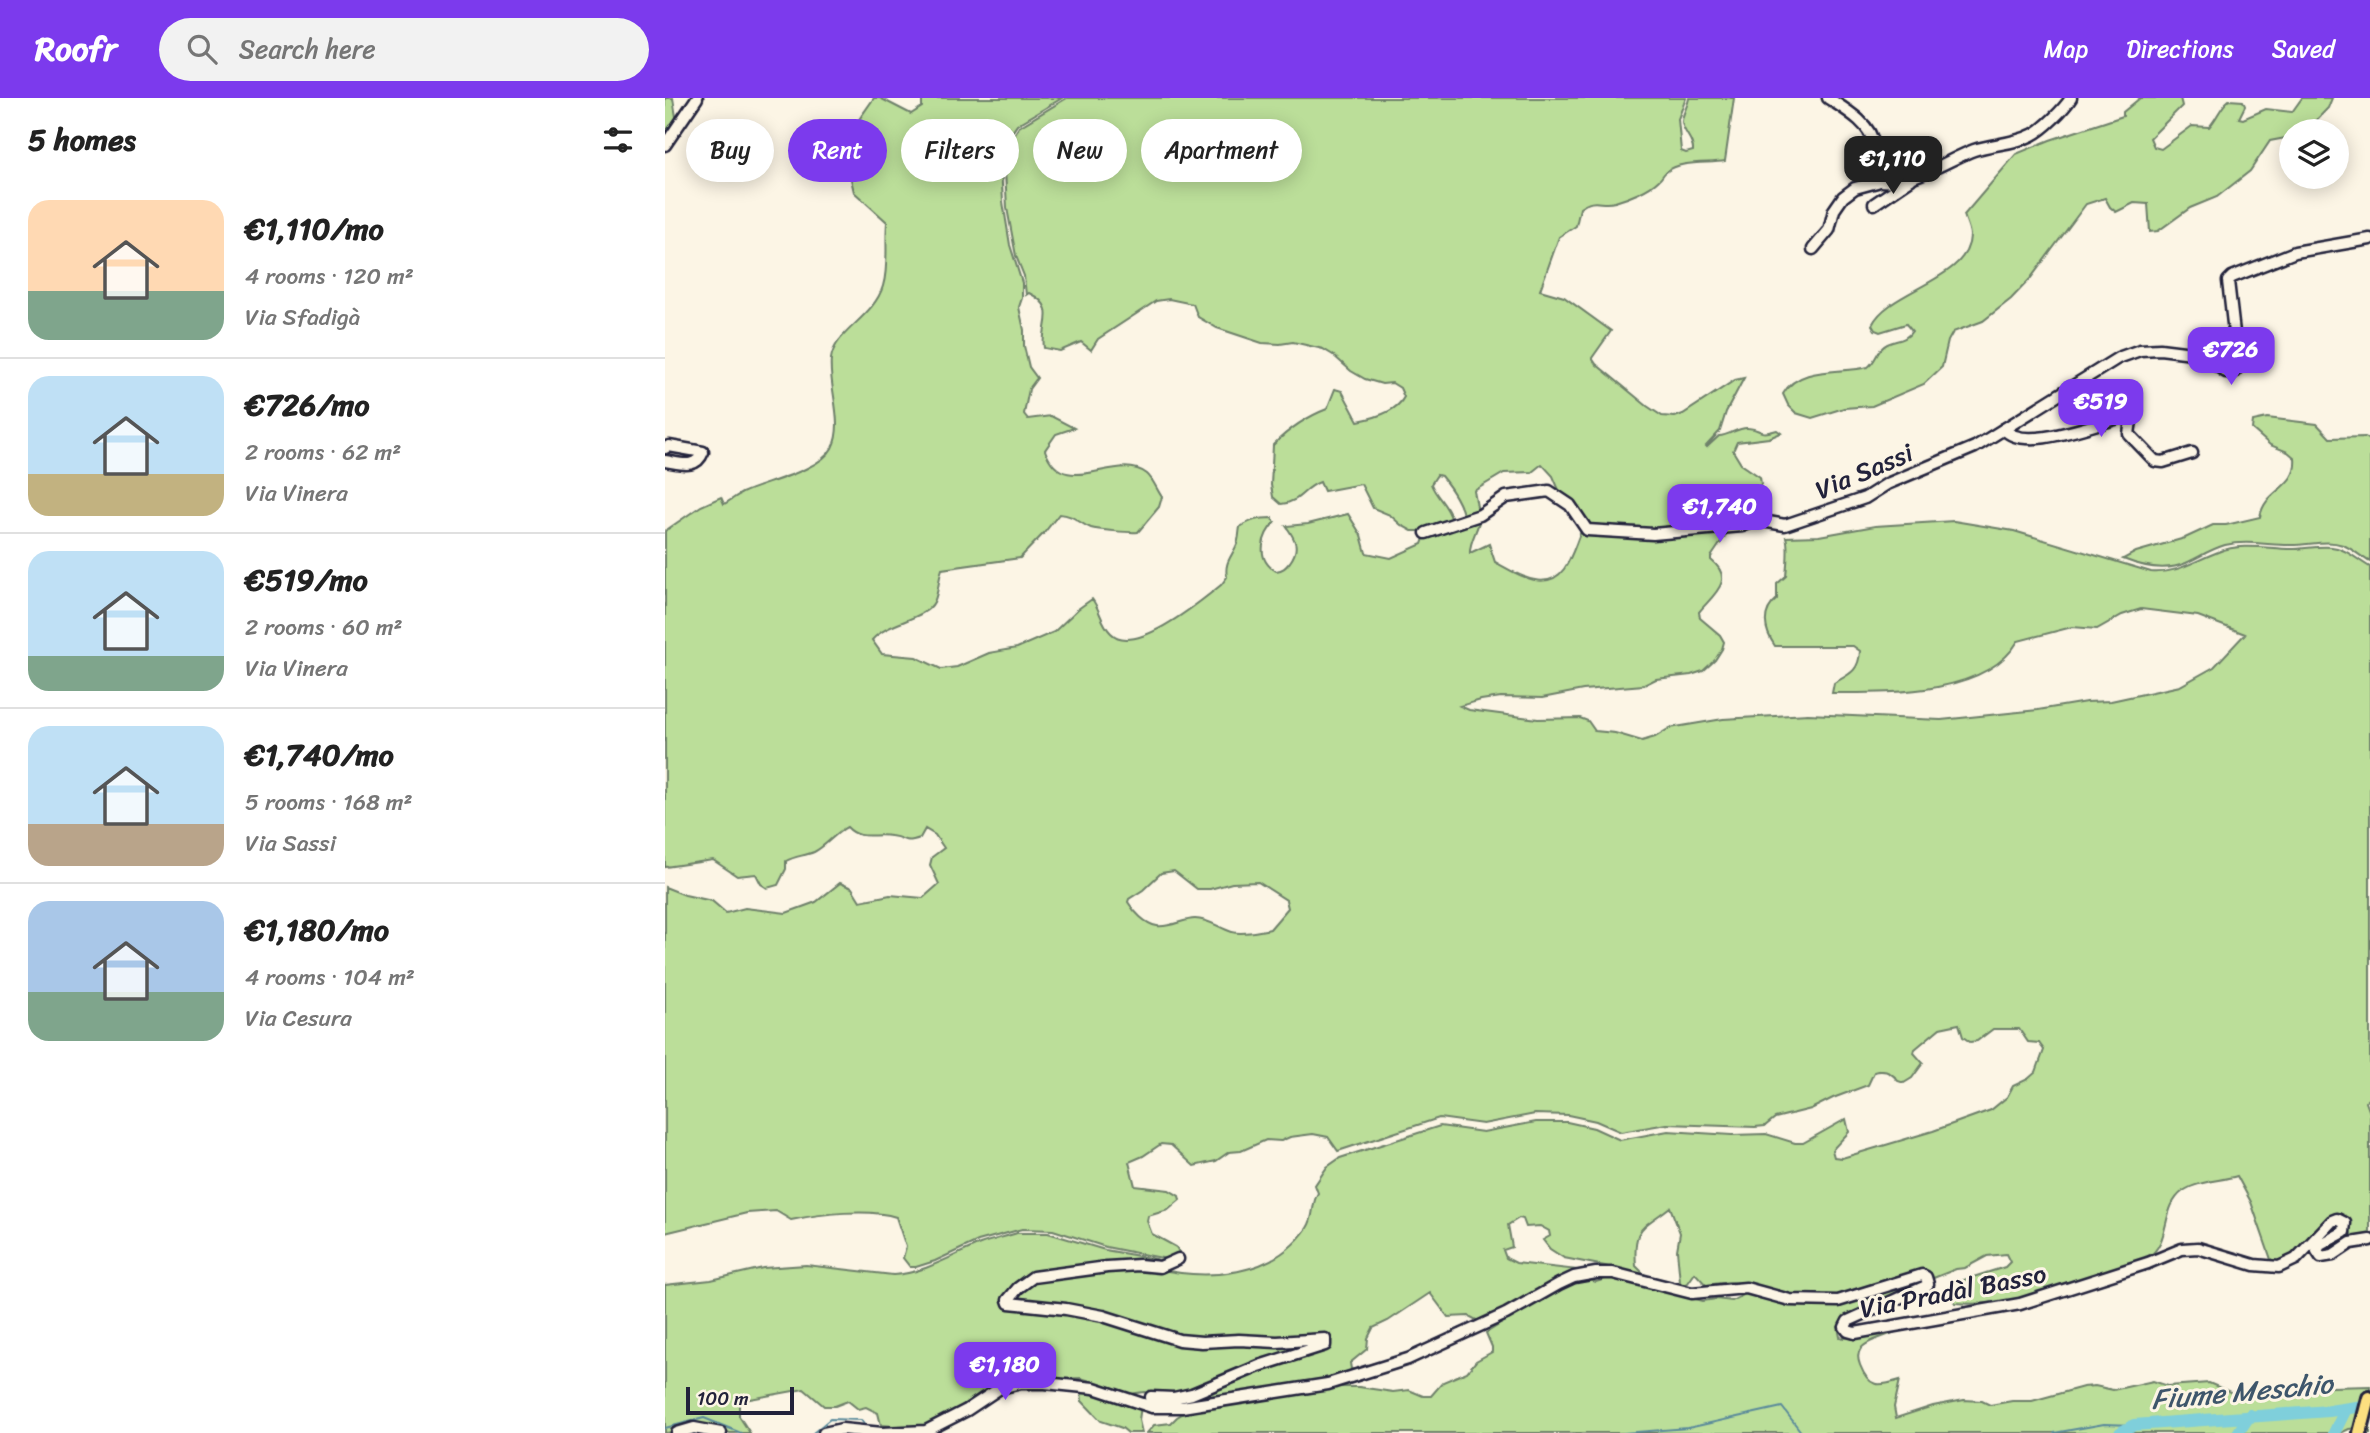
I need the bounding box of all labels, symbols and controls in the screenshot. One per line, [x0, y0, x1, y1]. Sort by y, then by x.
search box [159, 18, 649, 81]
text: Roofr [35, 20, 117, 78]
text: Search here [239, 26, 376, 72]
text: Map [2044, 28, 2088, 70]
text: Directions [2126, 28, 2234, 70]
text: Saved [2272, 28, 2335, 70]
icon: search [183, 30, 221, 68]
text: 5 homes [28, 113, 136, 167]
chip: Buy [686, 119, 774, 182]
chip: Rent [788, 119, 887, 182]
chip: Filters [901, 119, 1019, 182]
chip: New [1033, 119, 1127, 182]
chip: Apartment [1141, 119, 1302, 182]
map controls [2279, 119, 2349, 189]
button: layers [2279, 119, 2349, 189]
icon: filters [599, 121, 637, 159]
pin: €1,110 [1836, 136, 1950, 196]
text: €1,110 [1860, 138, 1926, 179]
text: €1,110/mo [245, 202, 384, 256]
icon: home [84, 228, 168, 312]
text: 4 rooms · 120 m² [245, 256, 414, 297]
text: Via Sfadigà [245, 297, 360, 338]
pin: €726 [2190, 328, 2272, 387]
text: €726 [2204, 329, 2258, 370]
text: €726/mo [245, 378, 370, 432]
pin: €519 [2060, 380, 2142, 439]
text: €519 [2074, 381, 2128, 422]
icon: home [84, 404, 168, 488]
street label: Via Sassi [1808, 429, 1921, 512]
text: 2 rooms · 62 m² [245, 432, 401, 473]
text: Via Vinera [245, 473, 348, 514]
pin: €1,740 [1663, 484, 1777, 544]
text: €1,740 [1683, 486, 1757, 527]
text: €519/mo [245, 553, 368, 607]
icon: home [84, 579, 168, 663]
text: 2 rooms · 60 m² [245, 607, 403, 648]
text: Via Vinera [245, 648, 348, 689]
text: €1,740/mo [245, 728, 394, 782]
icon: home [84, 754, 168, 838]
text: 5 rooms · 168 m² [245, 782, 413, 823]
text: Via Sassi [245, 823, 336, 864]
text: €1,180/mo [245, 903, 389, 957]
icon: home [84, 929, 168, 1013]
text: 4 rooms · 104 m² [245, 957, 415, 998]
text: Via Cesura [245, 998, 352, 1039]
street label: Via Pradàl Basso [1856, 1250, 2050, 1332]
pin: €1,180 [948, 1342, 1062, 1402]
text: €1,180 [970, 1344, 1040, 1385]
water label: Fiume Meschio [2149, 1359, 2337, 1424]
text: 100 m [697, 1382, 749, 1415]
scale bar [686, 1384, 795, 1416]

